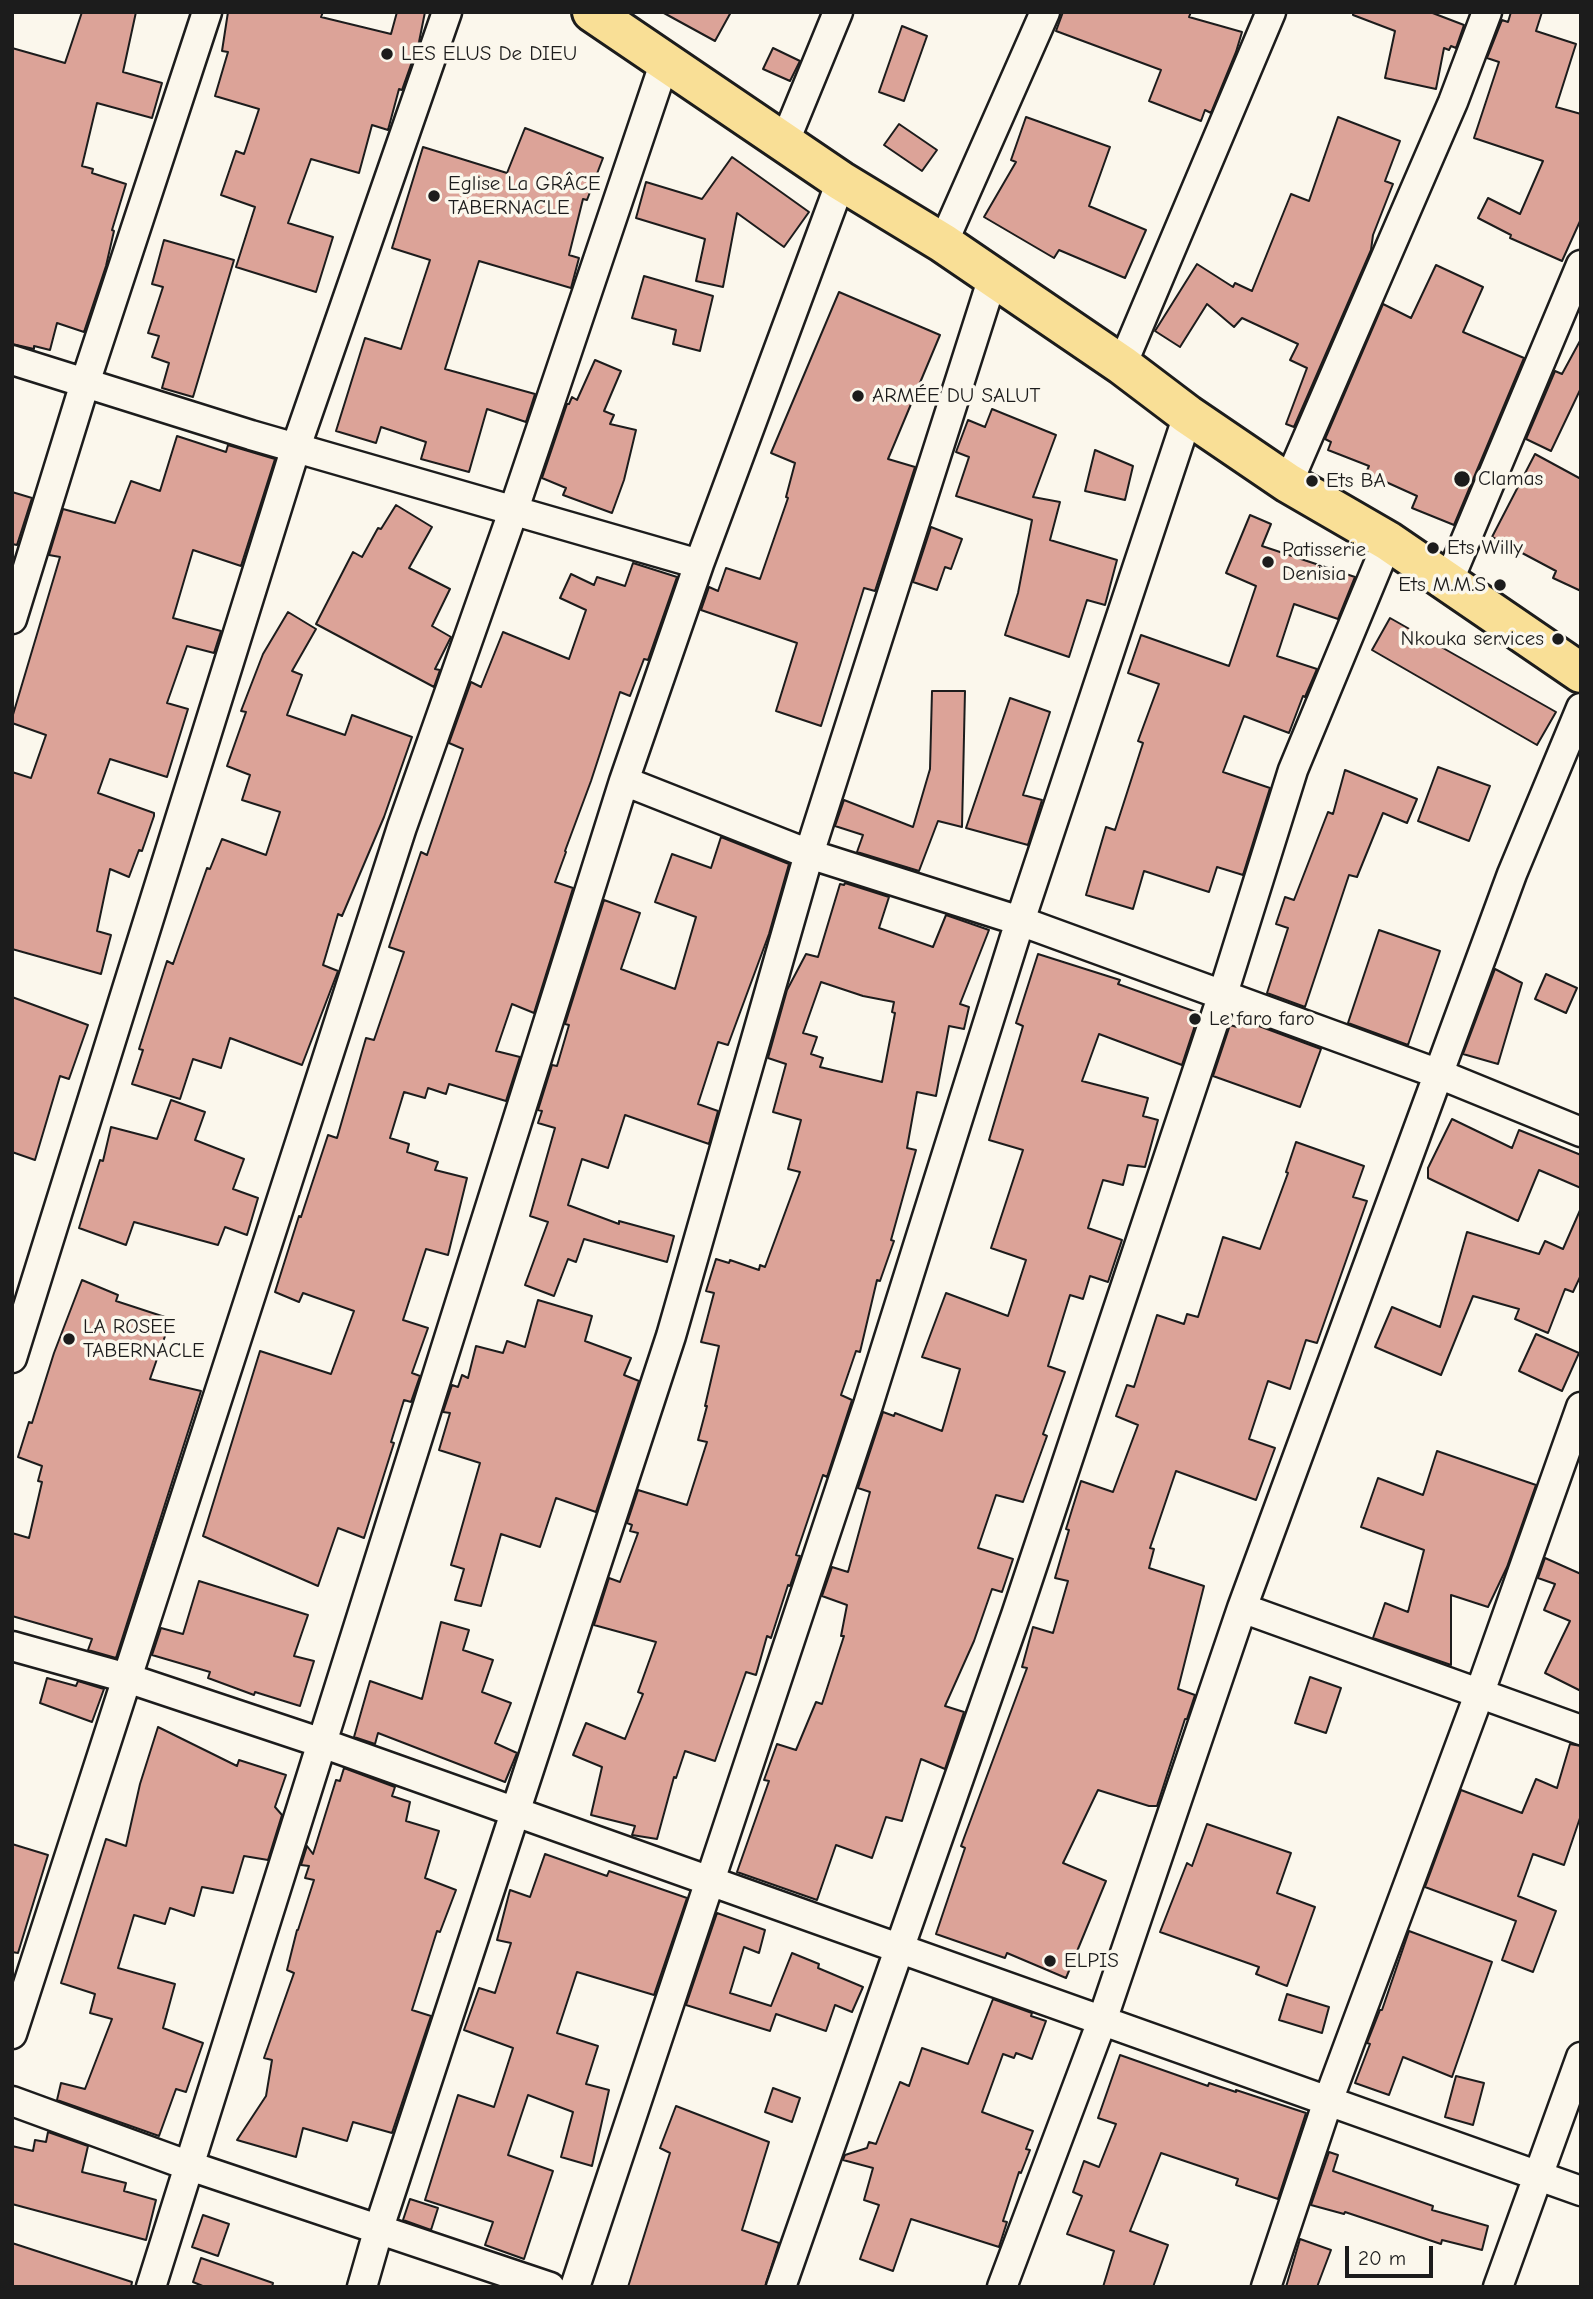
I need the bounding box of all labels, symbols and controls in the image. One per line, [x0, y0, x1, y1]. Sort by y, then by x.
place label: LES ELUS De DIEU [401, 41, 577, 67]
marker: LES ELUS De DIEU [379, 46, 395, 62]
place label: Eglise La GRÂCE TABERNACLE [448, 171, 601, 221]
marker: Eglise La GRÂCE TABERNACLE [426, 188, 442, 204]
place label: ARMÉE DU SALUT [872, 383, 1041, 409]
marker: ARMÉE DU SALUT [850, 388, 866, 404]
place label: Clamas [1478, 466, 1543, 492]
place label: Ets BA [1326, 468, 1386, 494]
marker: Clamas [1452, 469, 1472, 489]
marker: Ets BA [1304, 473, 1320, 489]
place label: Ets Willy [1447, 535, 1523, 561]
place label: Patisserie Denisia [1282, 537, 1366, 587]
marker: Ets Willy [1425, 540, 1441, 556]
marker: Patisserie Denisia [1260, 554, 1276, 570]
place label: Ets M.M.S [1398, 572, 1486, 598]
marker: Ets M.M.S [1492, 577, 1508, 593]
place label: Nkouka services [1401, 626, 1544, 652]
marker: Nkouka services [1550, 631, 1566, 647]
place label: Le faro faro [1209, 1006, 1315, 1032]
marker: Le faro faro [1187, 1011, 1203, 1027]
place label: LA ROSEE TABERNACLE [83, 1314, 205, 1364]
marker: LA ROSEE TABERNACLE [61, 1331, 77, 1347]
place label: ELPIS [1064, 1948, 1119, 1974]
marker: ELPIS [1042, 1953, 1058, 1969]
scale bar [1348, 2232, 1436, 2276]
text: 20 m [1358, 2246, 1406, 2270]

